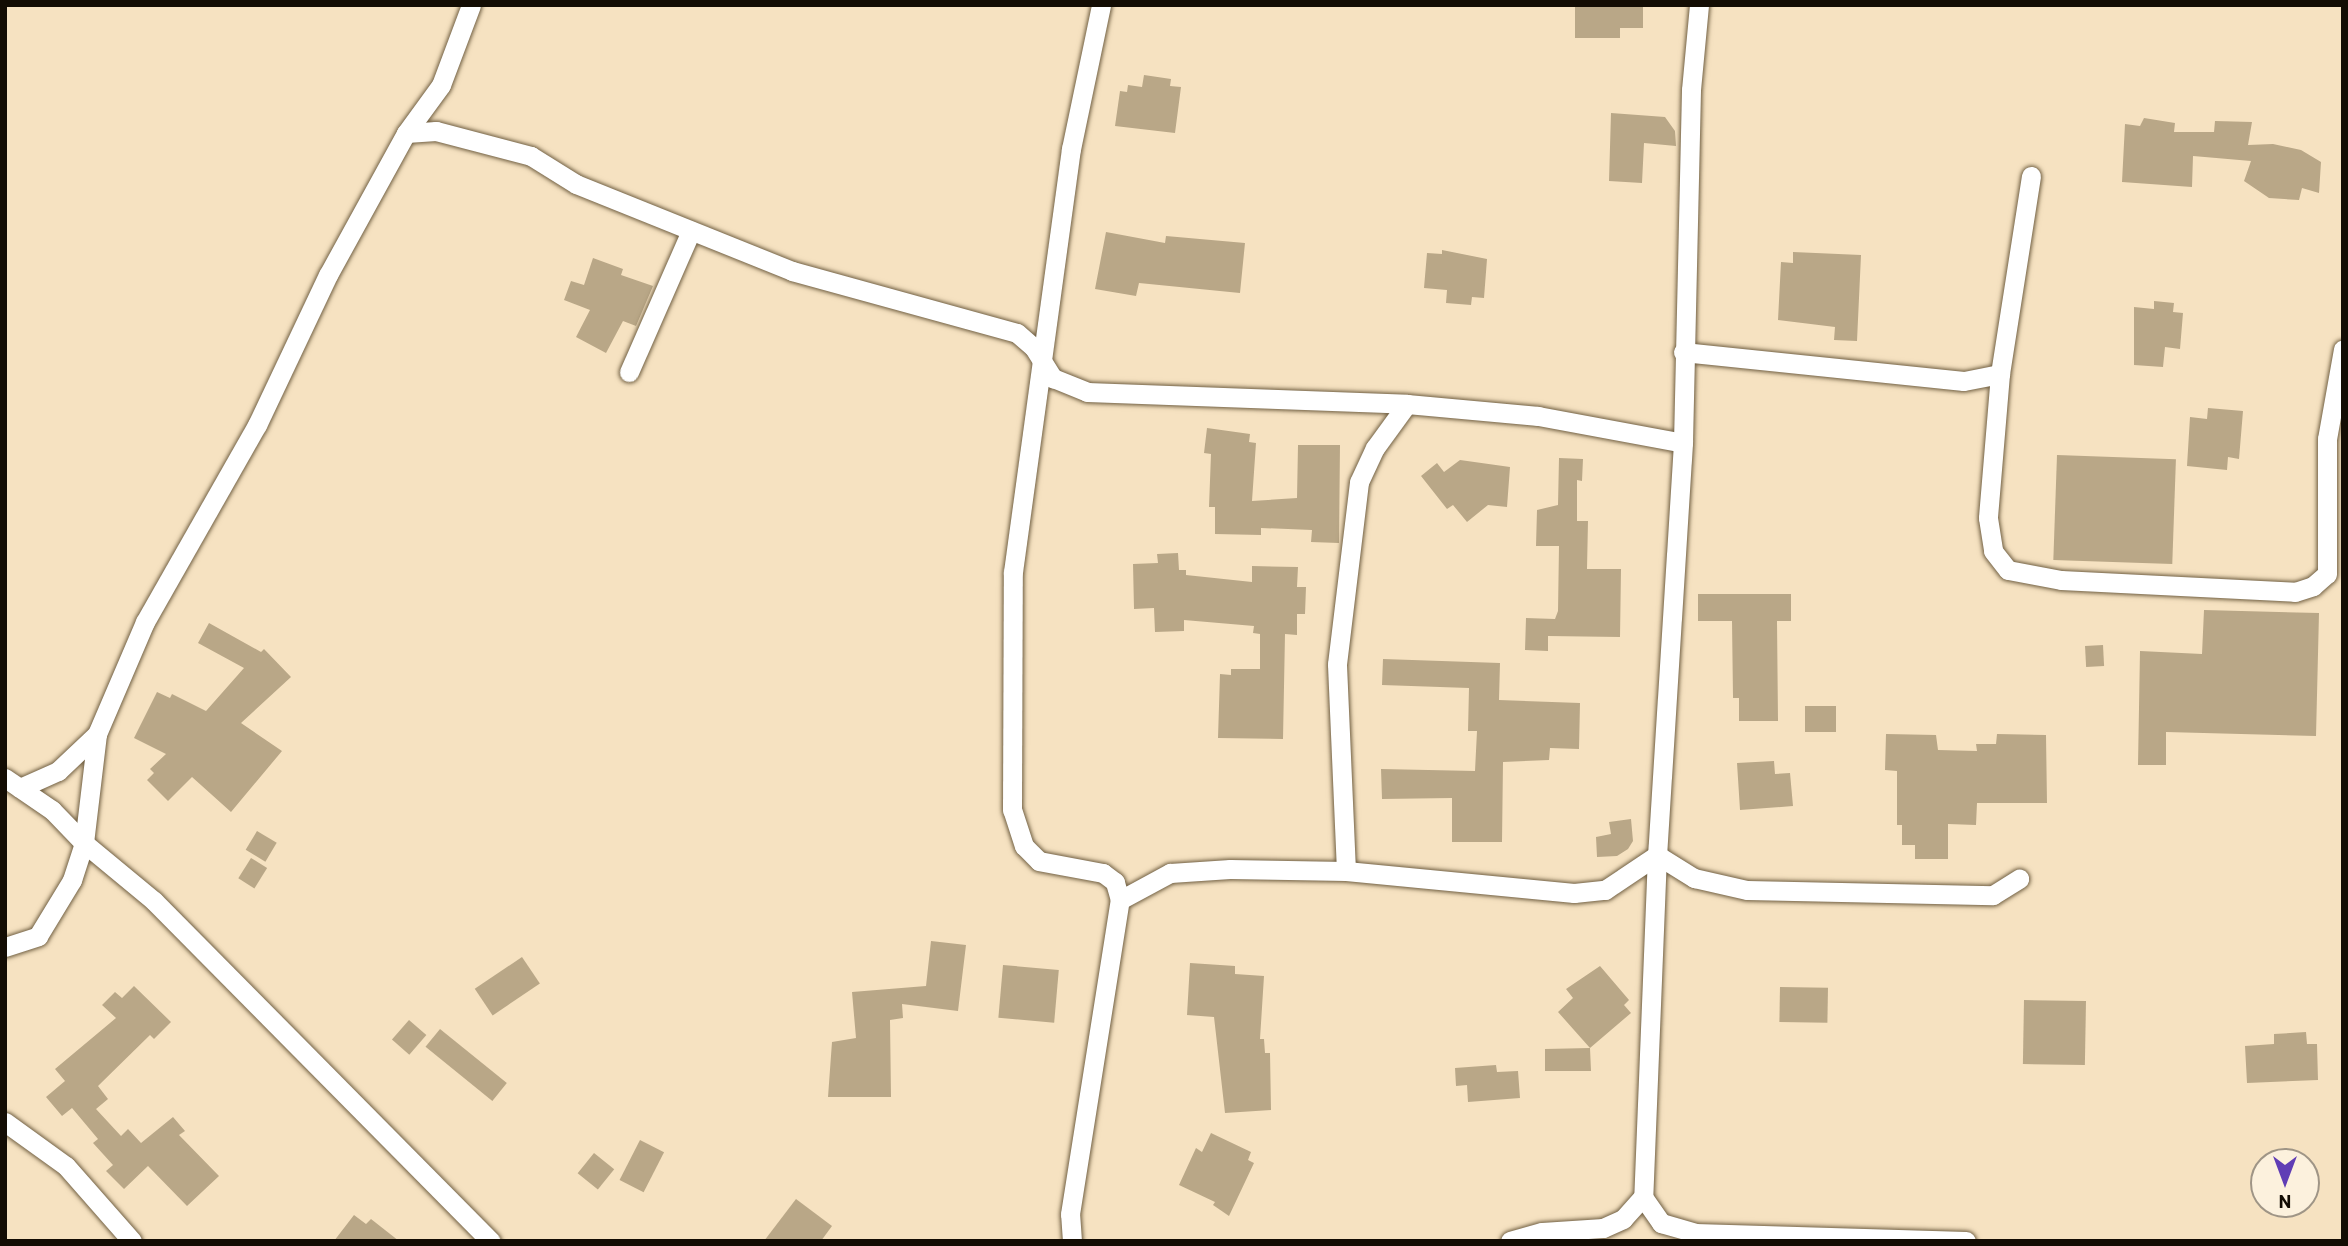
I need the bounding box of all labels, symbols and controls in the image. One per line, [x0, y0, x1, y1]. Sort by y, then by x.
north arrow [2250, 1148, 2320, 1218]
text: N [2279, 1191, 2291, 1214]

